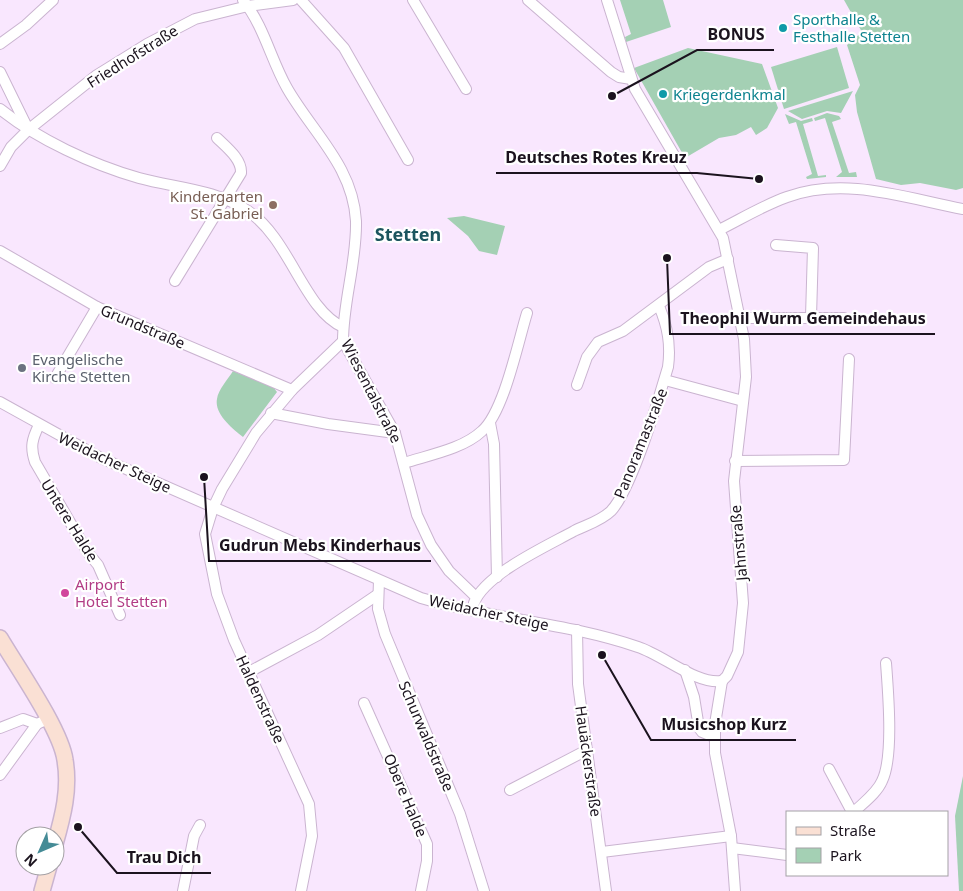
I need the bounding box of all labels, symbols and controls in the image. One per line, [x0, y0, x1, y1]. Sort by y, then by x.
place label: Sporthalle & Festhalle Stetten [793, 9, 910, 46]
callout: BONUS [697, 19, 774, 50]
street label: Friedhofstraße [83, 20, 181, 92]
marker: Sporthalle & Festhalle Stetten [777, 22, 789, 34]
text: BONUS [707, 23, 765, 45]
place label: Kriegerdenkmal [673, 84, 786, 104]
marker: Kriegerdenkmal [657, 88, 669, 100]
callout: Deutsches Rotes Kreuz [496, 142, 697, 173]
text: Deutsches Rotes Kreuz [505, 146, 687, 168]
place label: Kindergarten St. Gabriel [170, 186, 263, 223]
marker: Kindergarten St. Gabriel [267, 199, 279, 211]
district label: Stetten [375, 222, 441, 246]
street label: Grundstraße [98, 299, 188, 353]
callout: Theophil Wurm Gemeindehaus [670, 303, 935, 334]
text: Theophil Wurm Gemeindehaus [680, 307, 926, 329]
street label: Wiesentalstraße [337, 336, 407, 446]
place label: Evangelische Kirche Stetten [32, 349, 131, 386]
marker: Evangelische Kirche Stetten [16, 362, 28, 374]
street label: Panoramastraße [609, 385, 671, 501]
street label: Weidacher Steige [55, 427, 175, 497]
street label: Untere Halde [37, 475, 103, 565]
street label: Jahnstraße [725, 504, 751, 584]
callout: Gudrun Mebs Kinderhaus [209, 530, 431, 561]
text: Gudrun Mebs Kinderhaus [219, 534, 421, 556]
place label: Airport Hotel Stetten [75, 574, 168, 611]
marker: Airport Hotel Stetten [59, 587, 71, 599]
street label: Weidacher Steige [427, 590, 551, 634]
street label: Haldenstraße [232, 652, 290, 746]
street label: Schurwaldstraße [395, 678, 459, 794]
street label: Hauäckerstraße [571, 704, 607, 818]
callout: Musicshop Kurz [651, 709, 796, 740]
text: Musicshop Kurz [661, 713, 787, 735]
street label: Obere Halde [379, 750, 433, 840]
legend [786, 811, 948, 876]
text: Straße [830, 820, 876, 840]
north arrow [15, 826, 65, 876]
callout: Trau Dich [117, 842, 211, 873]
text: Park [830, 845, 862, 865]
text: Trau Dich [127, 846, 201, 868]
text: N [20, 850, 41, 871]

